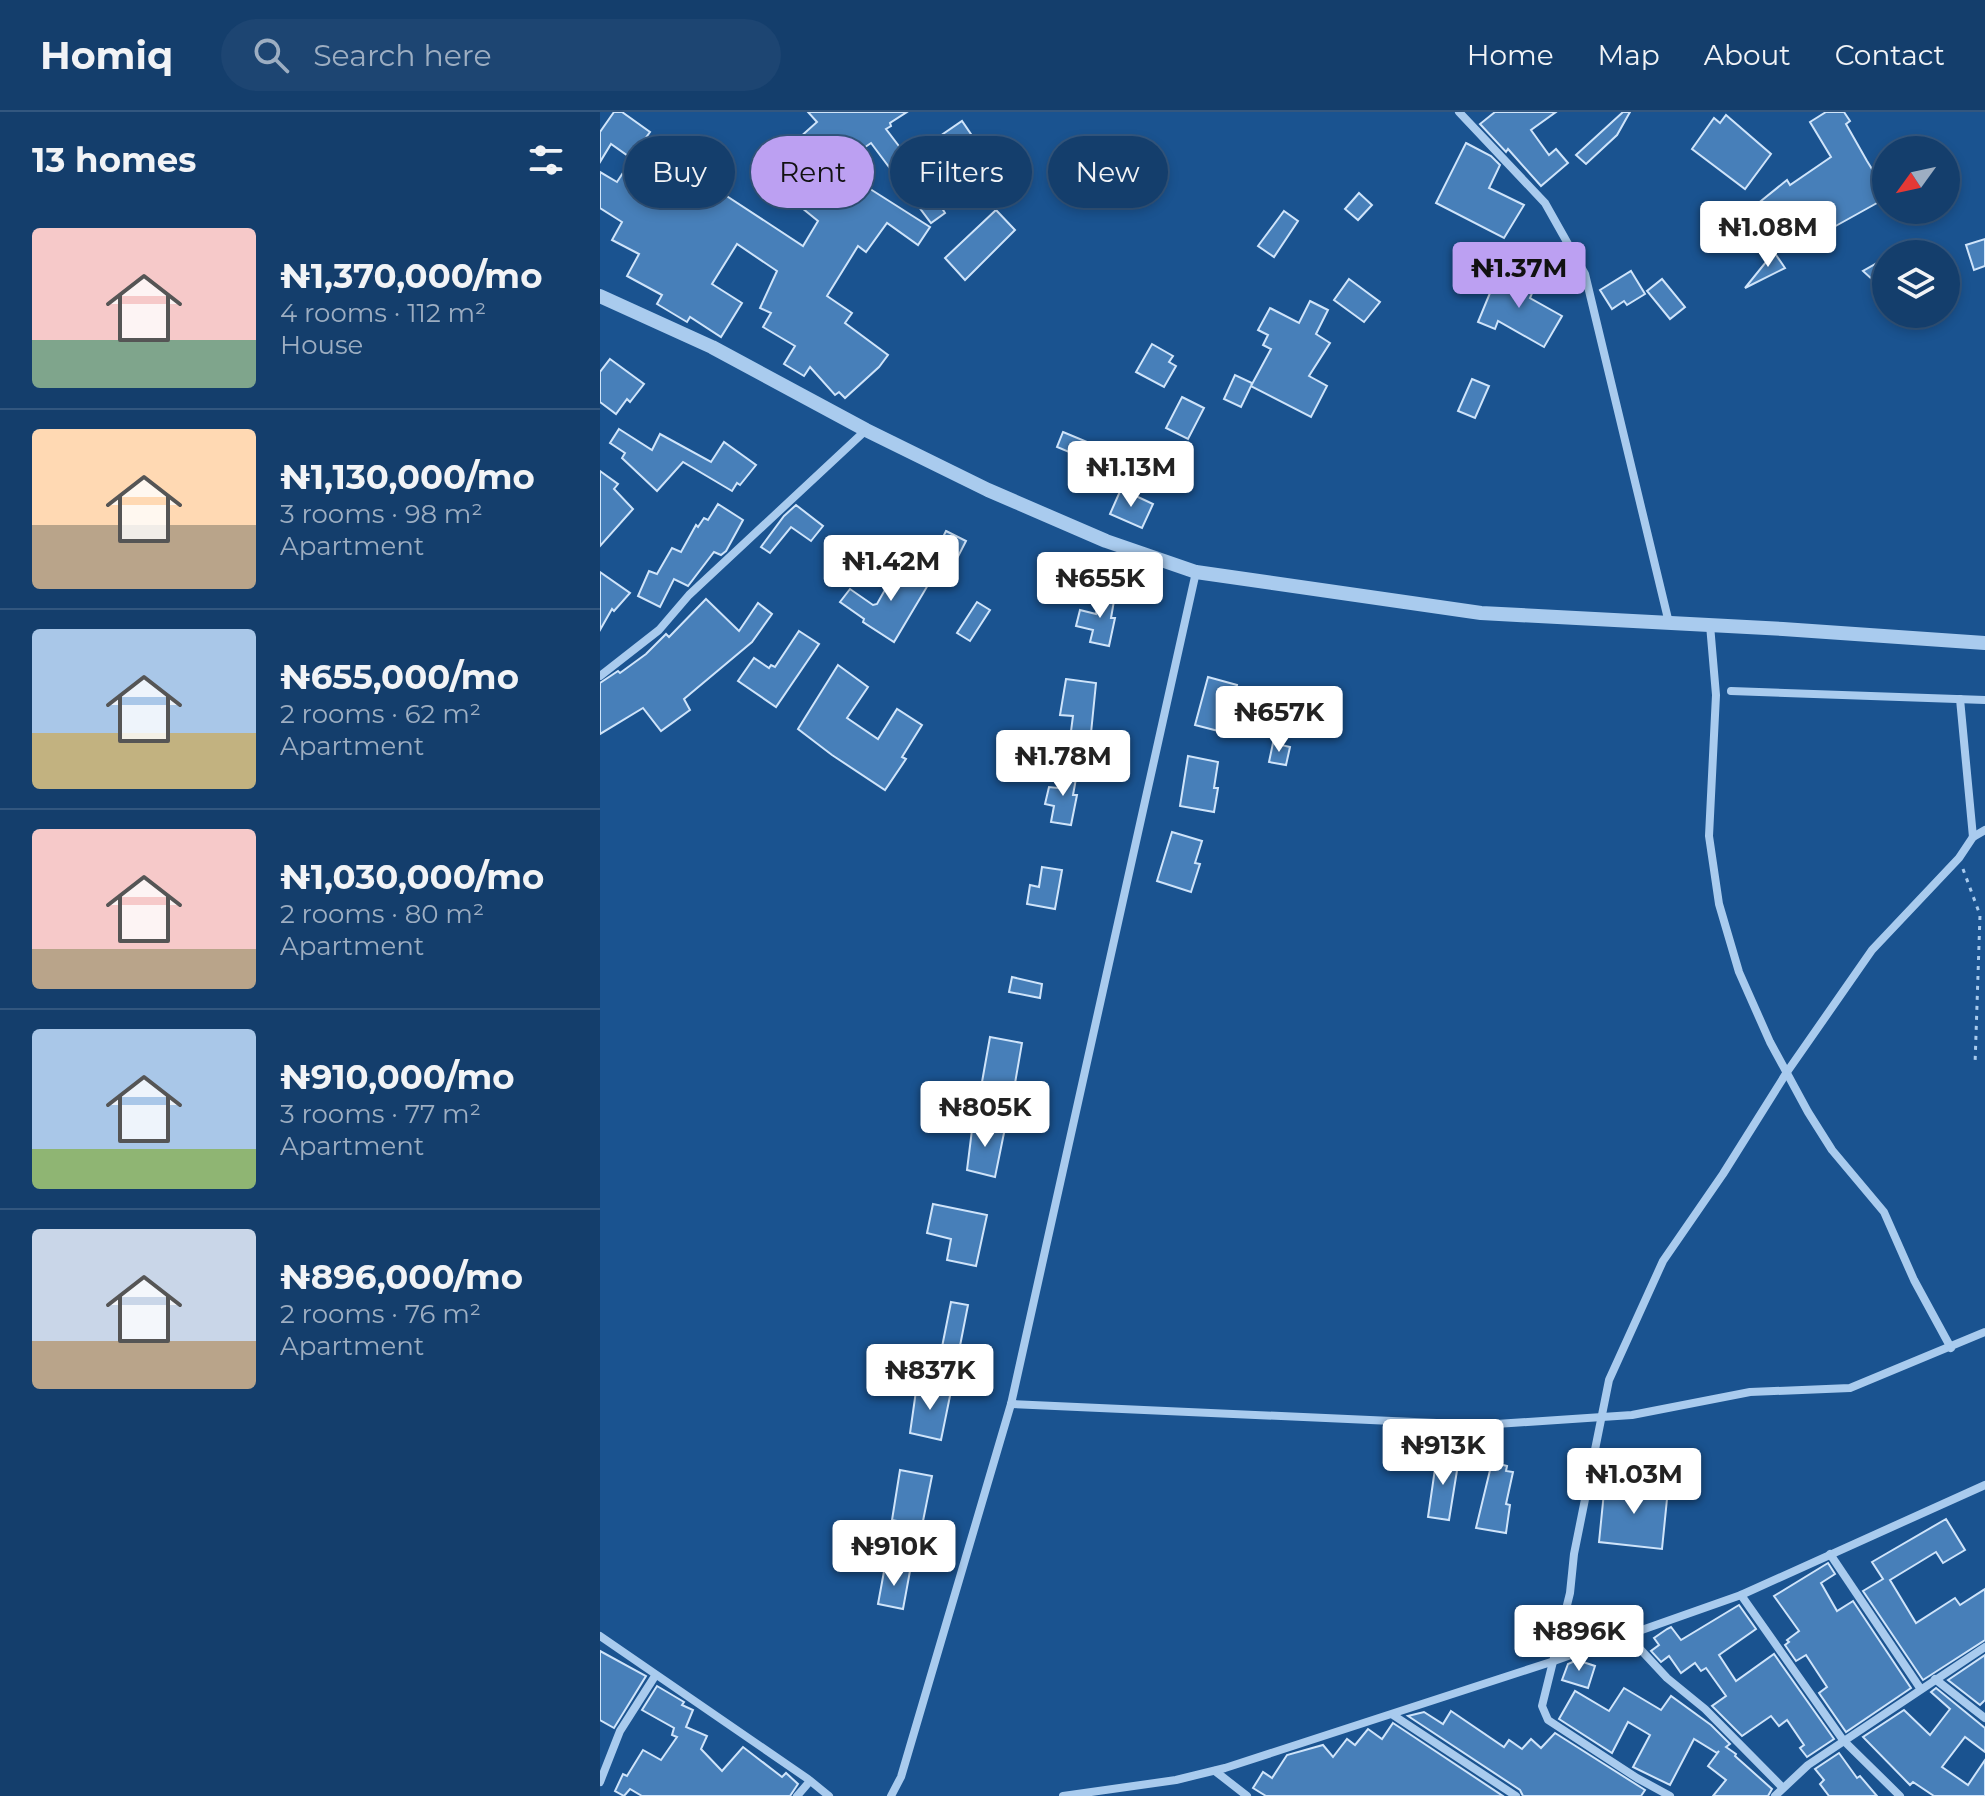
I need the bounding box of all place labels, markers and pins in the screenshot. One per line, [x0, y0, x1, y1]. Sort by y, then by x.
pin: ₦1.08M [1703, 201, 1833, 269]
pin: ₦1.37M [1454, 242, 1584, 310]
pin: ₦1.13M [1066, 441, 1196, 509]
pin: ₦1.42M [826, 535, 956, 603]
pin: ₦655K [1044, 552, 1156, 620]
pin: ₦657K [1223, 686, 1335, 754]
pin: ₦1.78M [998, 730, 1128, 798]
pin: ₦805K [929, 1081, 1041, 1149]
pin: ₦837K [874, 1344, 986, 1412]
pin: ₦913K [1387, 1419, 1499, 1487]
pin: ₦1.03M [1569, 1448, 1699, 1516]
pin: ₦910K [838, 1520, 950, 1588]
pin: ₦896K [1523, 1605, 1635, 1673]

